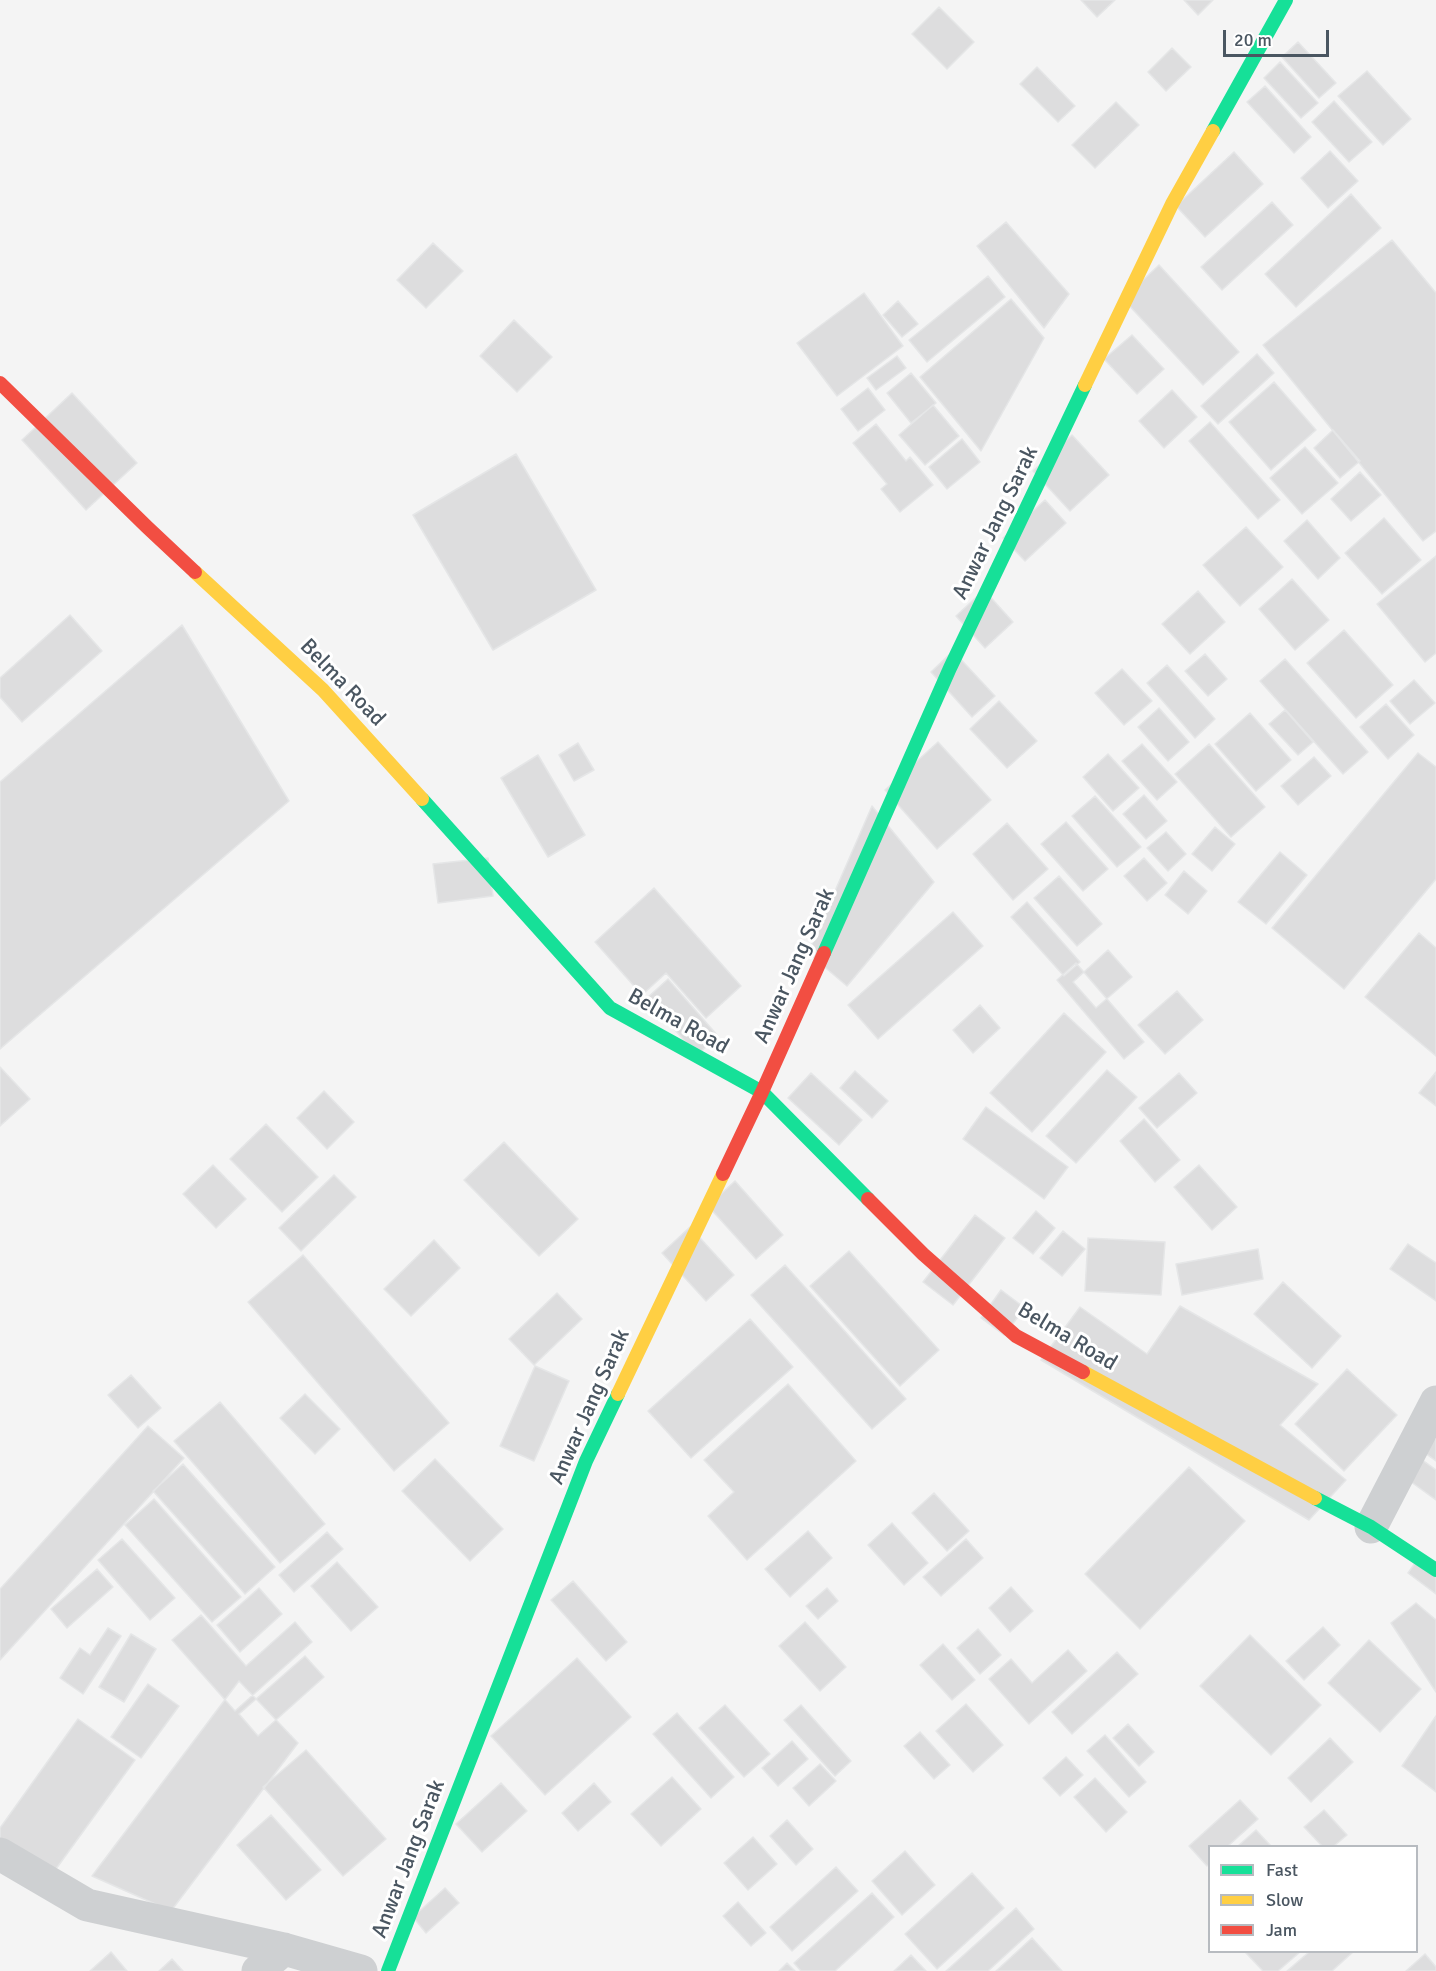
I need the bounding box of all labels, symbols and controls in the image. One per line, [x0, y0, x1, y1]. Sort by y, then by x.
scale bar [1226, 18, 1332, 56]
text: 20 m [1234, 29, 1272, 51]
street label: Anwar Jang Sarak [947, 442, 1045, 604]
street label: Belma Road [294, 634, 390, 732]
street label: Anwar Jang Sarak [749, 884, 841, 1048]
street label: Belma Road [623, 983, 733, 1061]
street label: Belma Road [1012, 1297, 1122, 1377]
street label: Anwar Jang Sarak [544, 1325, 636, 1489]
street label: Anwar Jang Sarak [367, 1776, 451, 1942]
legend [1208, 1845, 1418, 1953]
text: Fast [1266, 1859, 1298, 1881]
text: Slow [1266, 1889, 1303, 1911]
text: Jam [1266, 1919, 1297, 1941]

